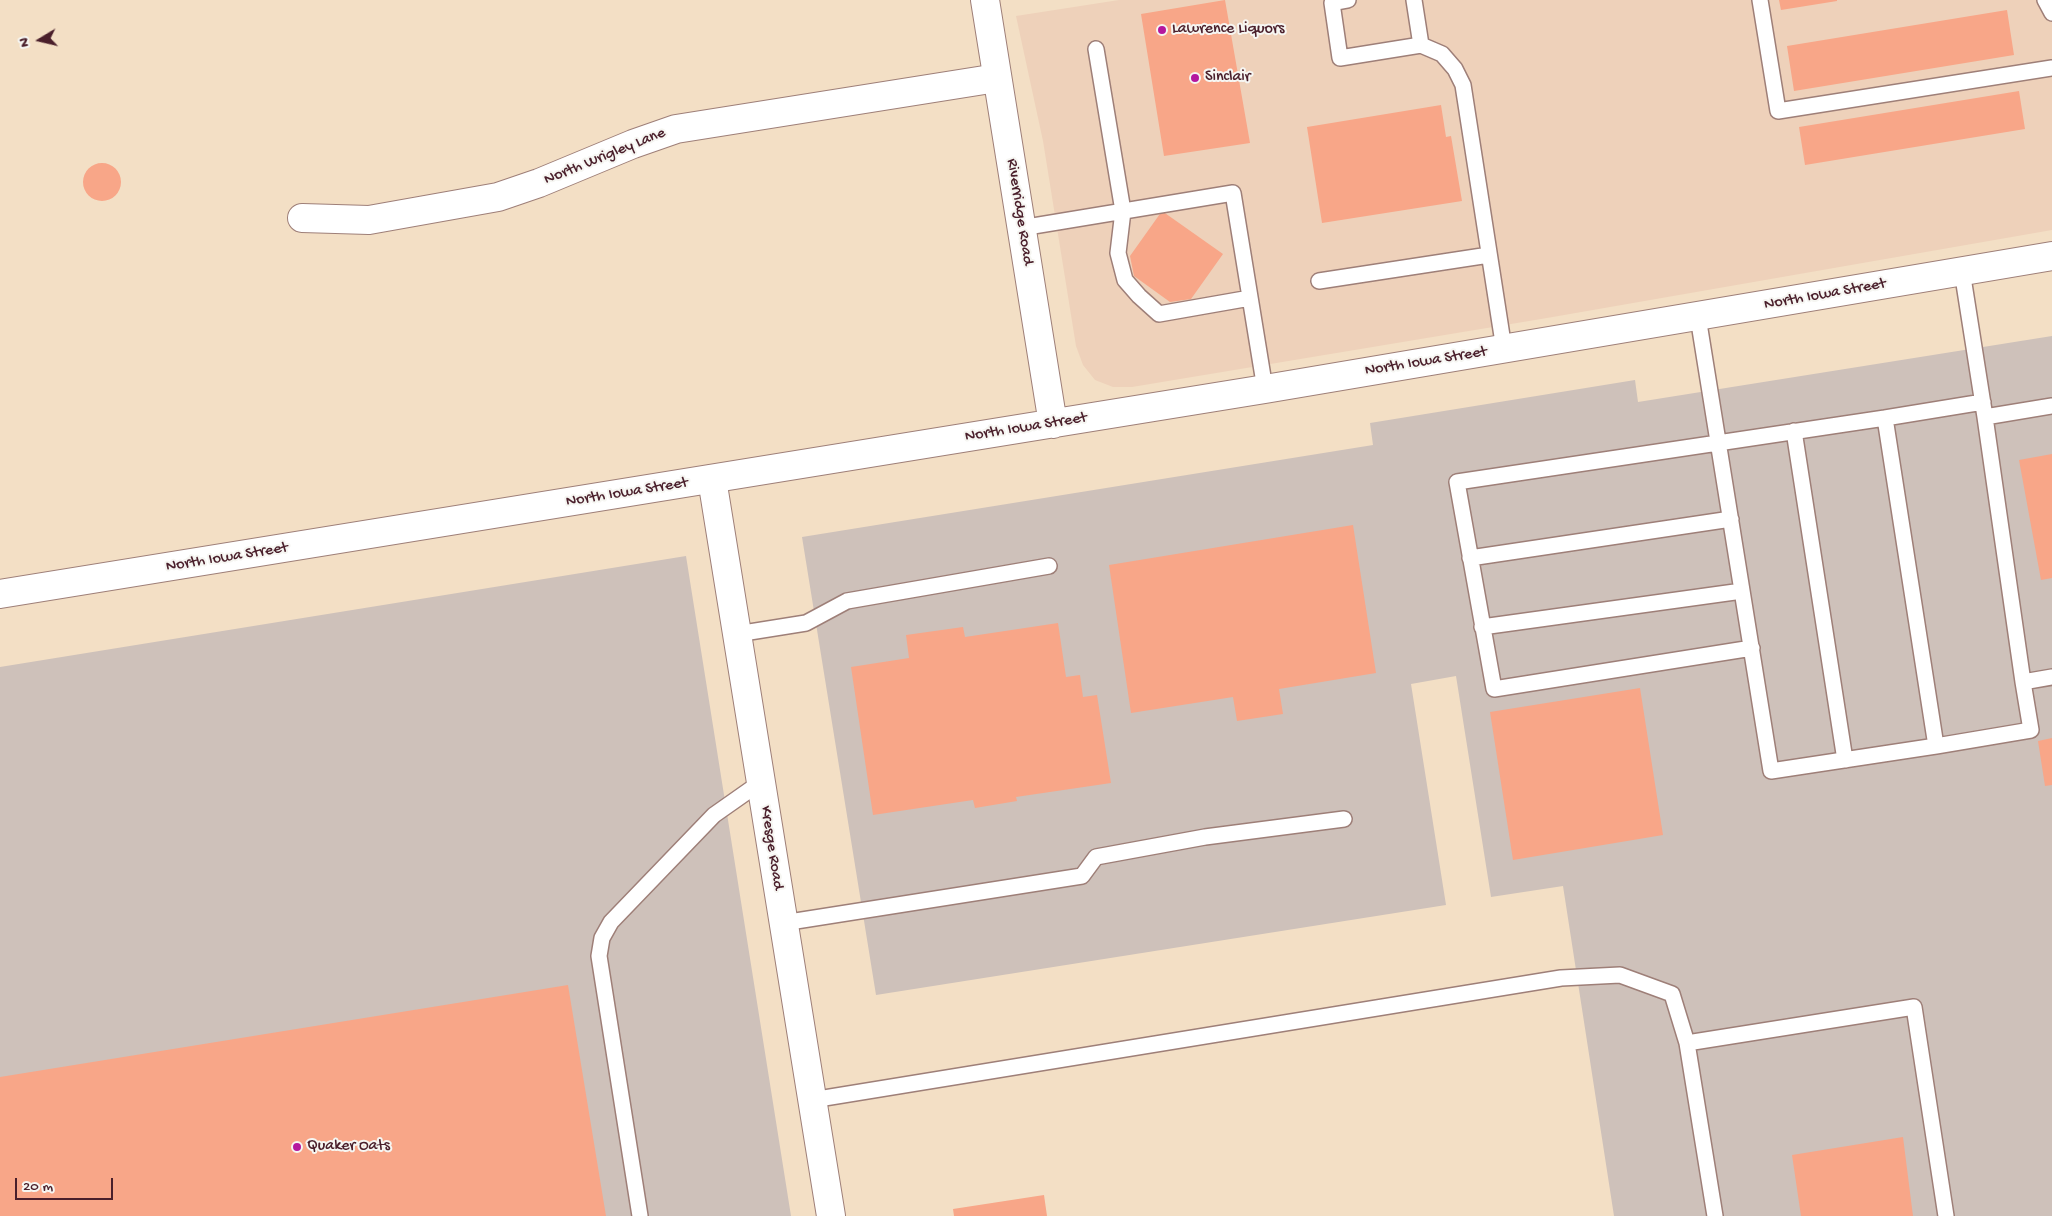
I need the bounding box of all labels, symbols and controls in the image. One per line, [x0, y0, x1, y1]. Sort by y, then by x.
north arrow [15, 15, 65, 65]
place label: Lawrence Liquors [1172, 20, 1284, 40]
marker: Lawrence Liquors [1156, 24, 1168, 36]
text: N [16, 37, 34, 48]
place label: Sinclair [1205, 68, 1250, 88]
marker: Sinclair [1189, 72, 1201, 84]
street label: North Wrigley Lane [542, 124, 668, 190]
street label: Riverridge Road [1001, 157, 1037, 267]
street label: North Iowa Street [1763, 275, 1887, 315]
street label: North Iowa Street [1364, 343, 1488, 381]
street label: North Iowa Street [964, 409, 1088, 447]
street label: North Iowa Street [565, 474, 689, 512]
street label: North Iowa Street [165, 539, 289, 577]
street label: Kresge Road [755, 805, 787, 891]
place label: Quaker Oats [307, 1137, 390, 1157]
marker: Quaker Oats [291, 1141, 303, 1153]
scale bar [18, 1168, 115, 1200]
text: 20 m [23, 1178, 53, 1196]

